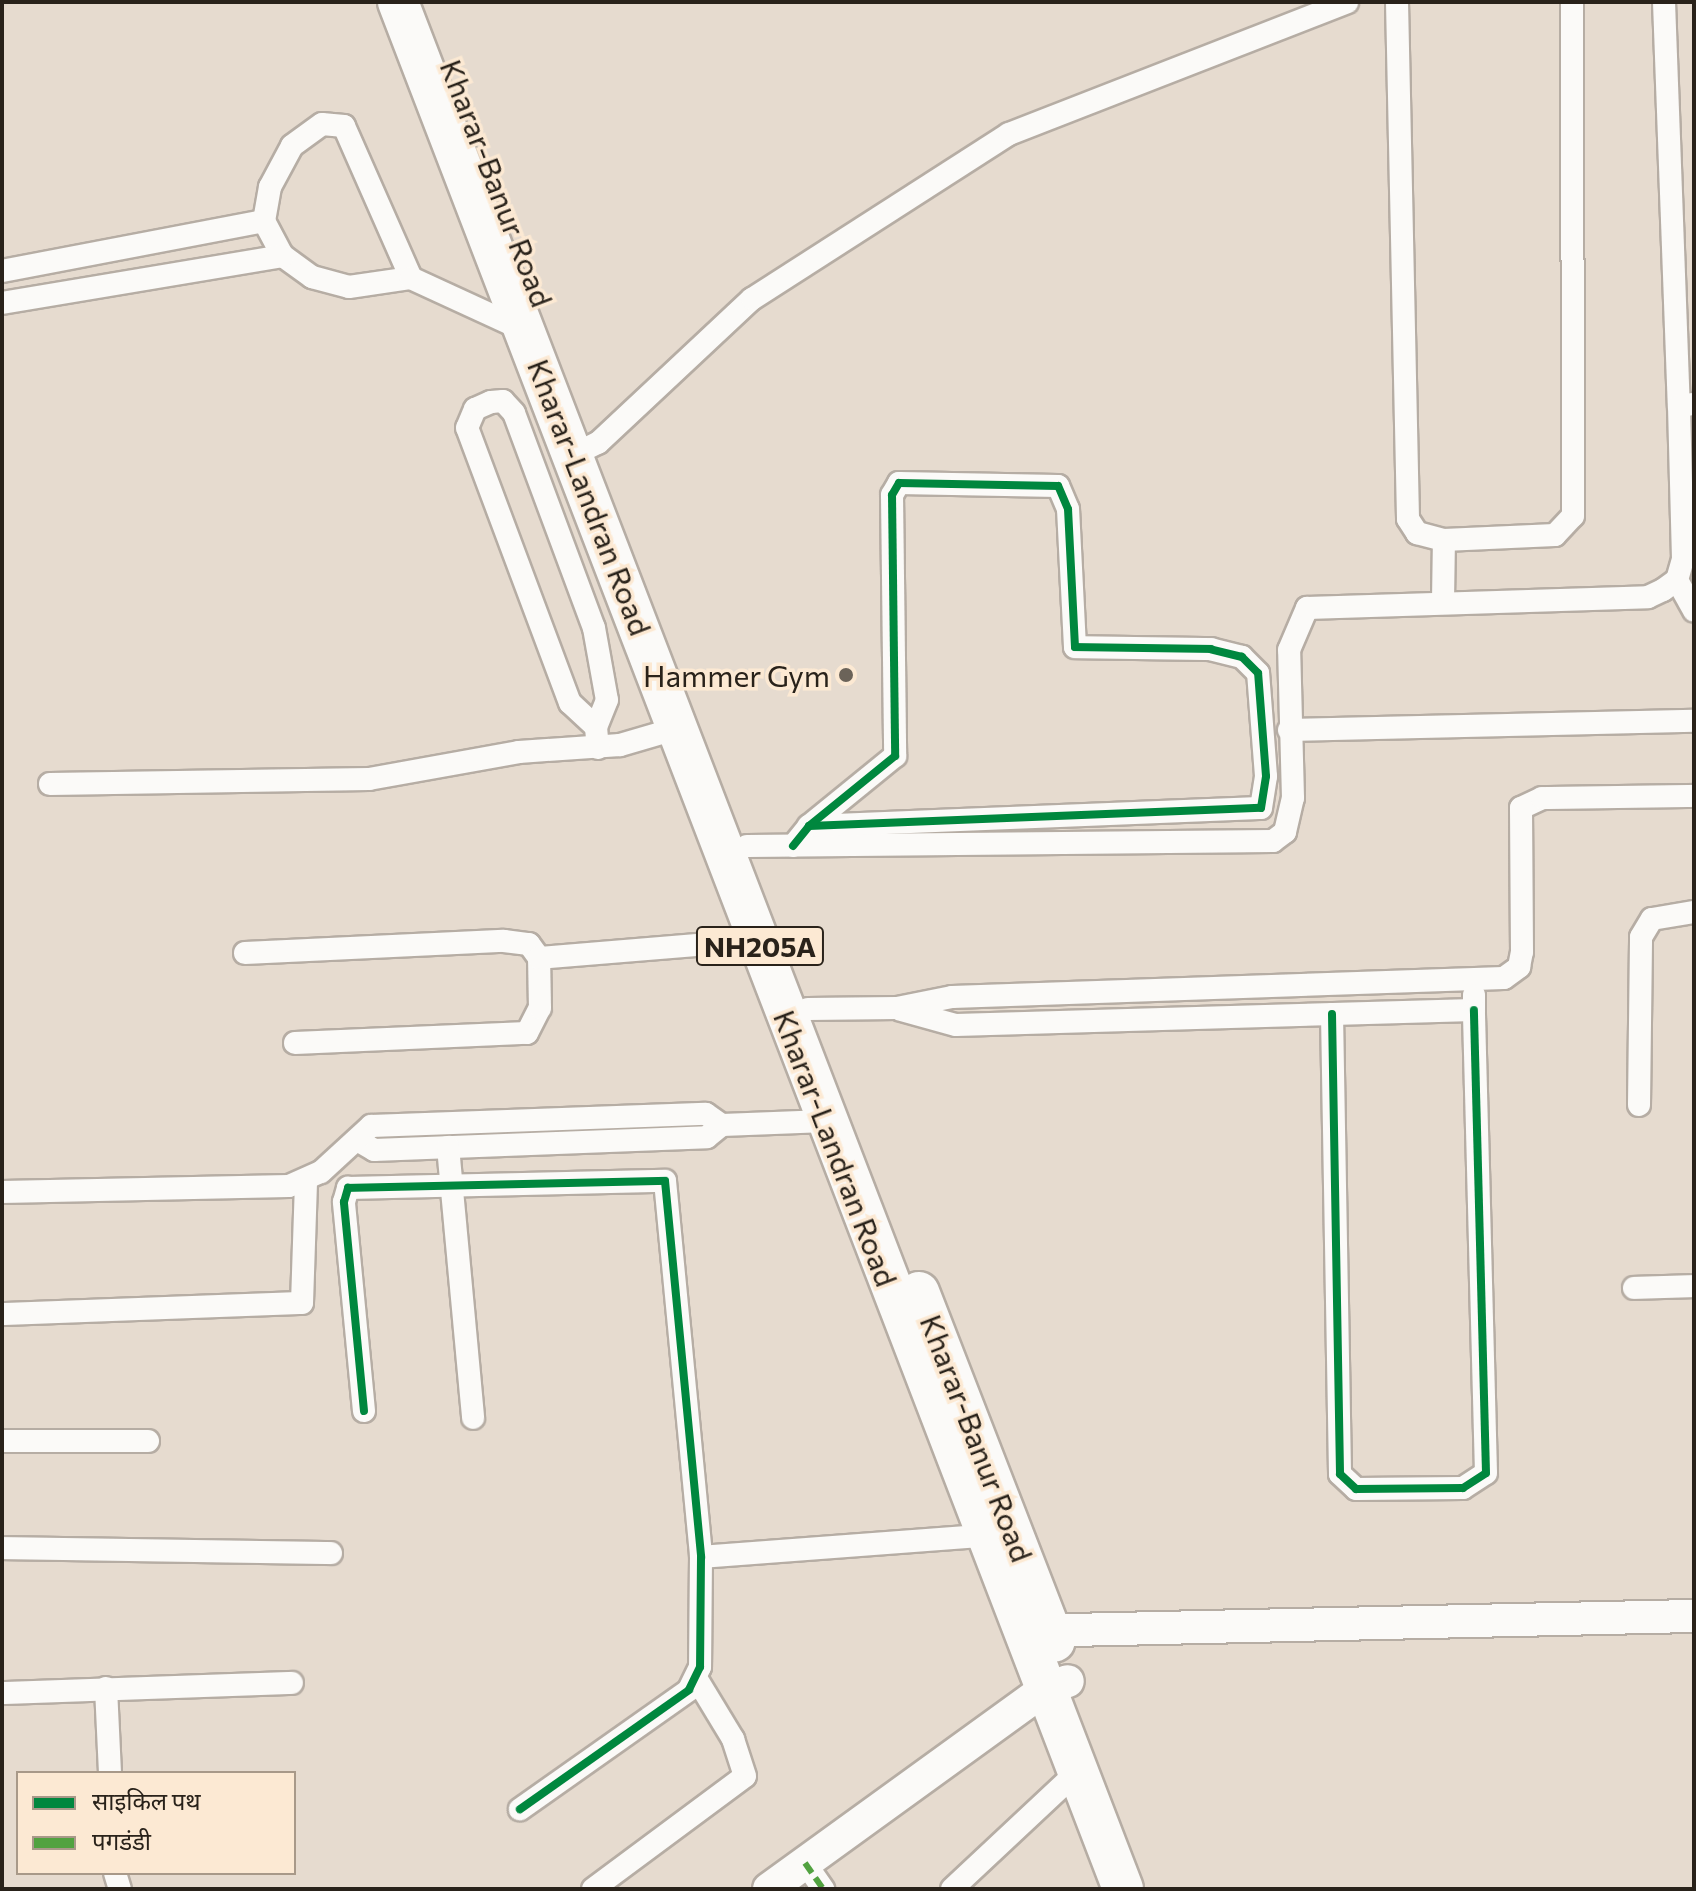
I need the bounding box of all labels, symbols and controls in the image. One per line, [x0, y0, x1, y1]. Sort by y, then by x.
street label: Kharar-Banur Road [433, 54, 561, 312]
street label: Kharar-Landran Road [521, 354, 659, 640]
place label: Hammer Gym [643, 657, 830, 693]
marker: Hammer Gym [837, 666, 855, 684]
road number: NH205A [694, 922, 826, 970]
street label: Kharar-Landran Road [767, 1005, 905, 1291]
street label: Kharar-Banur Road [913, 1309, 1041, 1567]
legend [16, 1771, 296, 1875]
text: साइकिल पथ [92, 1786, 201, 1815]
text: पगडंडी [92, 1826, 151, 1855]

